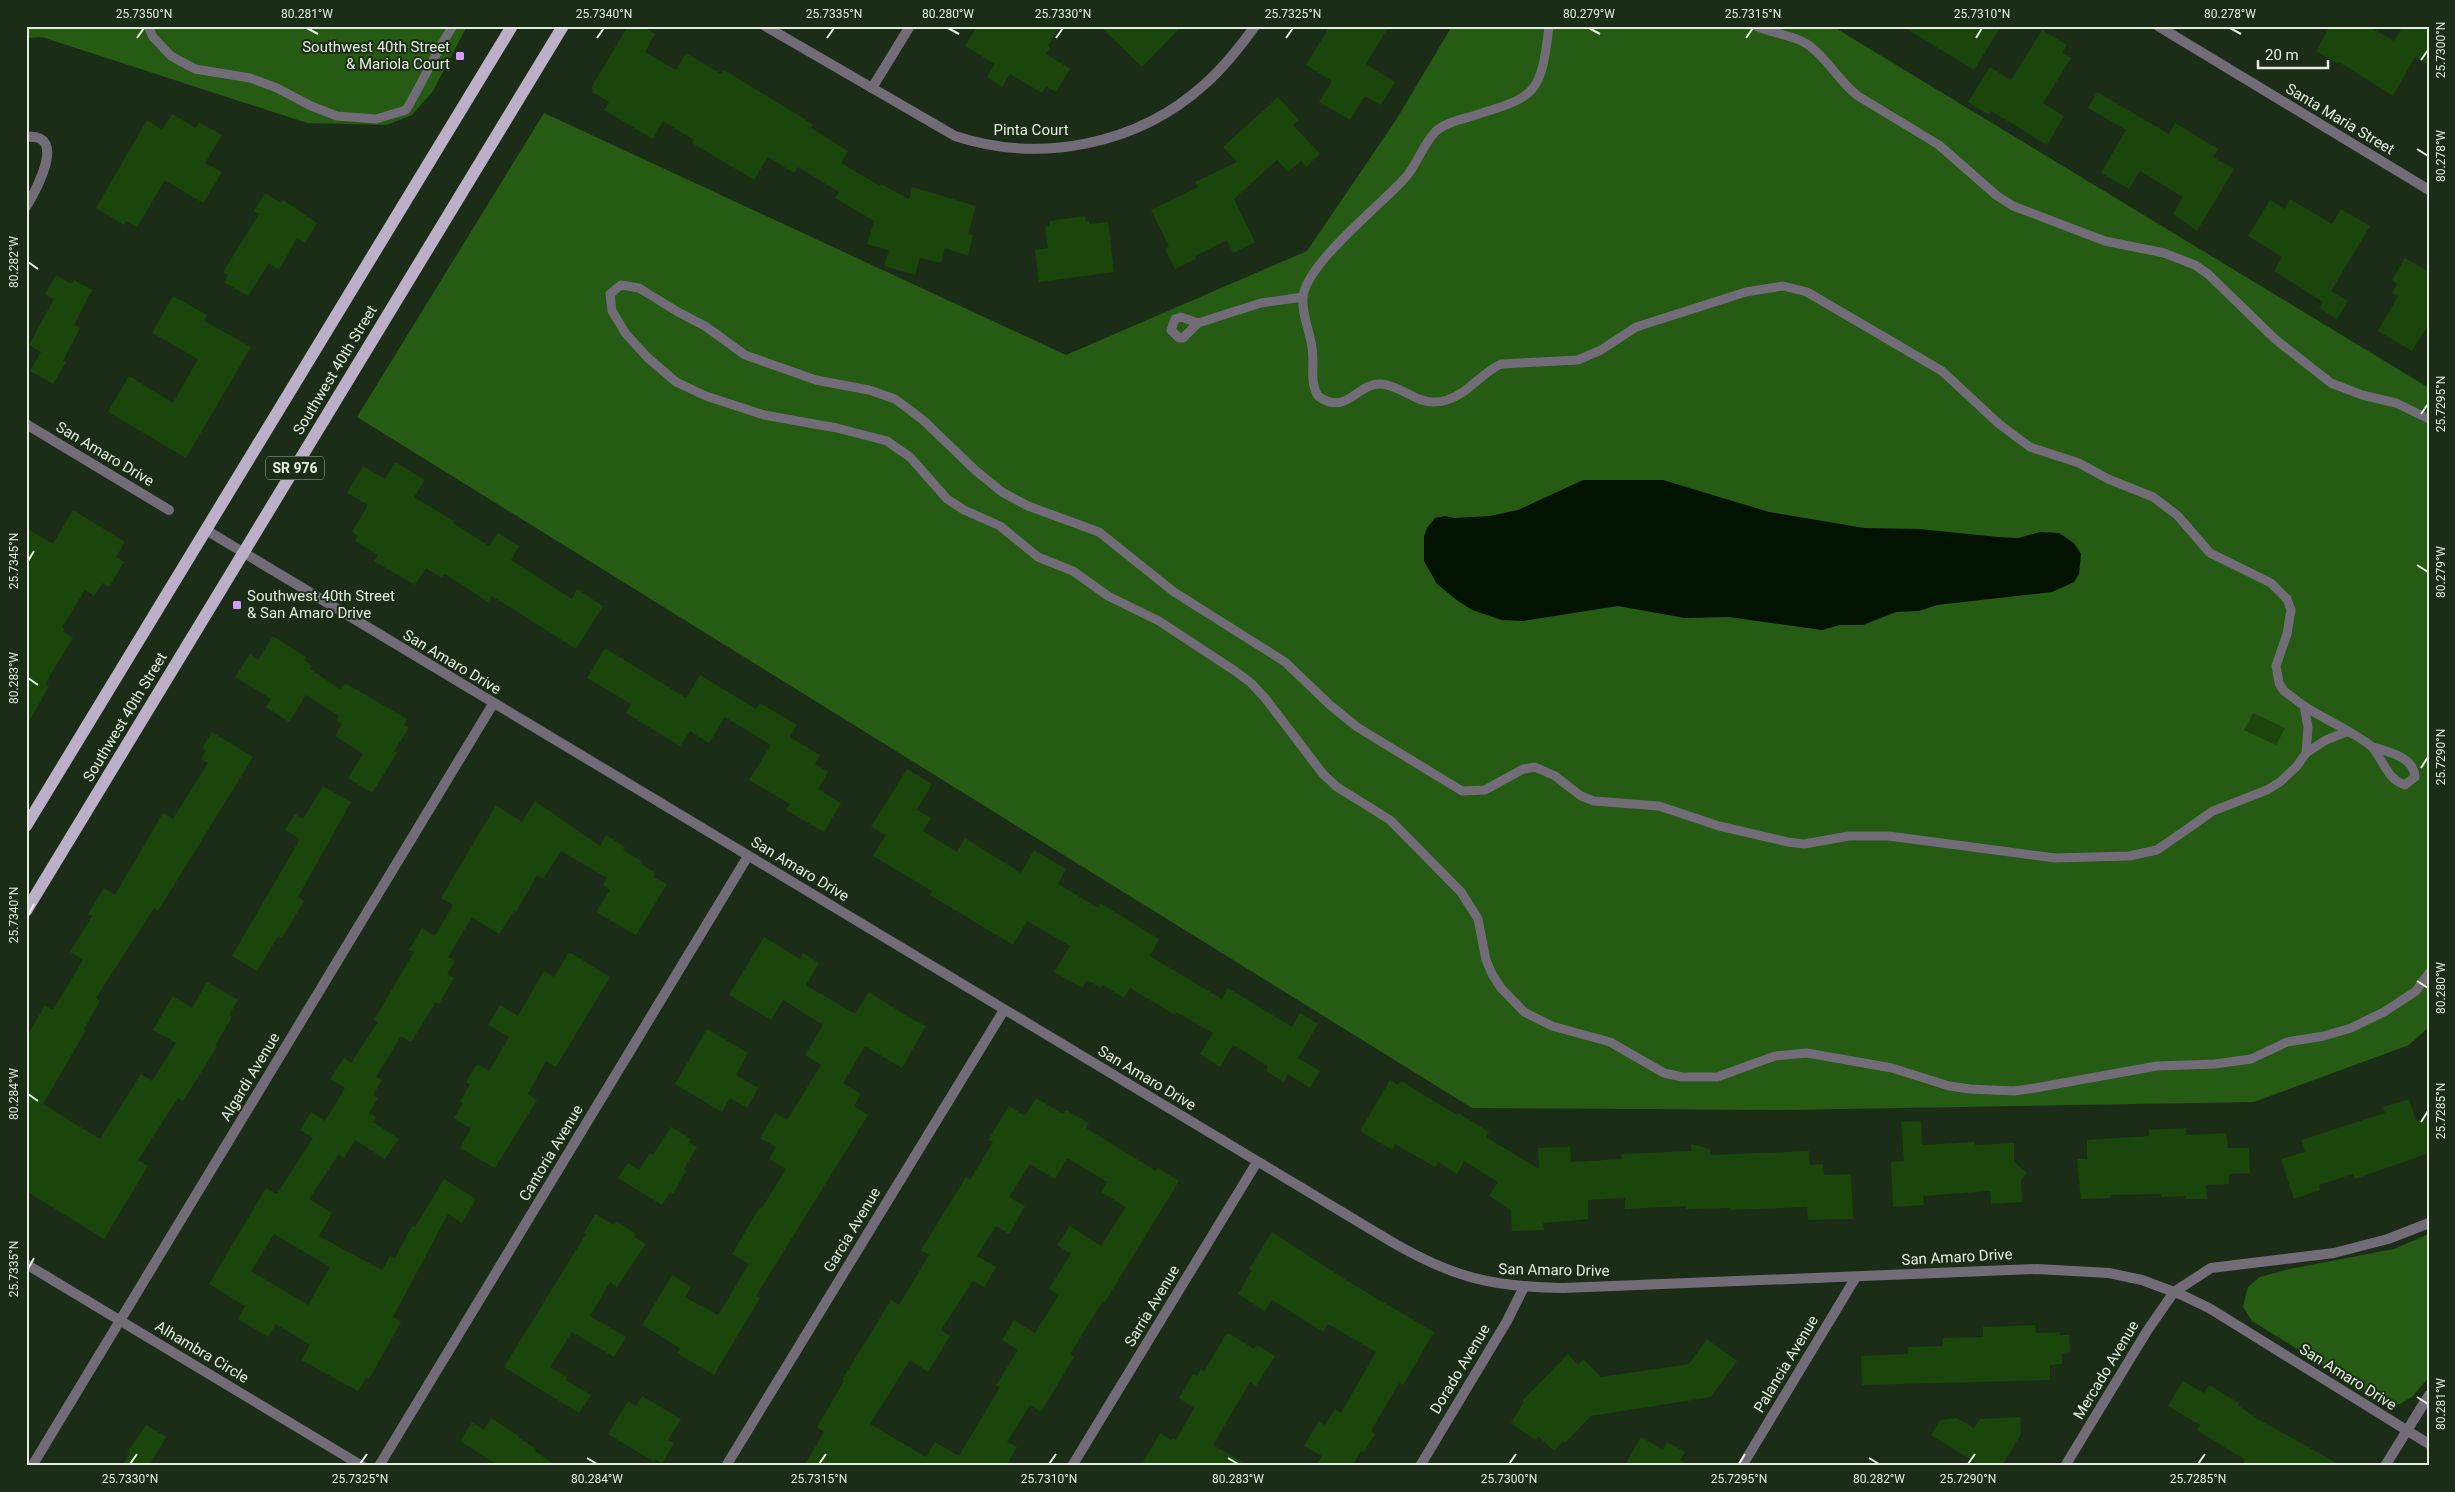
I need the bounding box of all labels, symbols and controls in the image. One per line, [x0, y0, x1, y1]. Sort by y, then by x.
text: 25.7350°N [116, 7, 172, 21]
text: 80.281°W [281, 7, 333, 21]
text: 25.7340°N [576, 7, 632, 21]
text: 25.7335°N [806, 7, 862, 21]
text: 80.280°W [922, 7, 974, 21]
text: 25.7330°N [1035, 7, 1091, 21]
text: 25.7325°N [1265, 7, 1321, 21]
text: 80.279°W [1563, 7, 1615, 21]
text: 25.7315°N [1725, 7, 1781, 21]
text: 25.7310°N [1954, 7, 2010, 21]
text: 80.278°W [2204, 7, 2256, 21]
text: 25.7300°N [2434, 22, 2448, 78]
place label: Southwest 40th Street & Mariola Court [302, 38, 450, 73]
scale bar [2258, 38, 2328, 70]
text: 20 m [2265, 46, 2299, 64]
marker: Southwest 40th Street & Mariola Court [454, 50, 466, 62]
street label: Santa Maria Street [2282, 79, 2398, 159]
street label: Pinta Court [993, 121, 1069, 139]
text: 80.278°W [2434, 130, 2448, 182]
text: 80.282°W [7, 236, 21, 288]
street label: Southwest 40th Street [289, 302, 381, 438]
text: 25.7295°N [2434, 376, 2448, 432]
street label: San Amaro Drive [53, 418, 157, 490]
road number: SR 976 [266, 456, 324, 479]
text: 25.7345°N [7, 533, 21, 589]
text: 80.279°W [2434, 546, 2448, 598]
place label: Southwest 40th Street & San Amaro Drive [247, 587, 395, 622]
marker: Southwest 40th Street & San Amaro Drive [231, 599, 243, 611]
street label: San Amaro Drive [400, 626, 504, 698]
street label: Southwest 40th Street [79, 649, 171, 785]
text: 80.283°W [7, 652, 21, 704]
text: 25.7290°N [2434, 729, 2448, 785]
street label: San Amaro Drive [748, 833, 852, 905]
text: 25.7340°N [7, 887, 21, 943]
text: 80.280°W [2434, 962, 2448, 1014]
street label: Algardi Avenue [217, 1030, 283, 1124]
street label: San Amaro Drive [1095, 1042, 1199, 1114]
text: 80.284°W [7, 1068, 21, 1120]
text: 25.7285°N [2434, 1083, 2448, 1139]
street label: Cantoria Avenue [515, 1102, 587, 1204]
street label: Garcia Avenue [820, 1184, 884, 1276]
text: 25.7335°N [7, 1241, 21, 1297]
street label: San Amaro Drive [1901, 1245, 2013, 1269]
street label: San Amaro Drive [1498, 1260, 1610, 1280]
street label: Sarria Avenue [1121, 1262, 1183, 1350]
street label: Palancia Avenue [1750, 1312, 1822, 1416]
street label: Alhambra Circle [152, 1317, 252, 1387]
street label: Mercado Avenue [2069, 1317, 2143, 1423]
street label: Dorado Avenue [1426, 1321, 1494, 1417]
street label: San Amaro Drive [2296, 1340, 2400, 1414]
text: 80.281°W [2434, 1378, 2448, 1430]
text: 25.7330°N [102, 1472, 158, 1486]
text: 25.7325°N [332, 1472, 388, 1486]
text: 80.284°W [571, 1472, 623, 1486]
text: 25.7315°N [791, 1472, 847, 1486]
text: 25.7310°N [1021, 1472, 1077, 1486]
text: 80.283°W [1212, 1472, 1264, 1486]
text: 25.7300°N [1481, 1472, 1537, 1486]
text: 25.7295°N [1711, 1472, 1767, 1486]
text: 80.282°W [1853, 1472, 1905, 1486]
text: 25.7290°N [1940, 1472, 1996, 1486]
text: 25.7285°N [2170, 1472, 2226, 1486]

